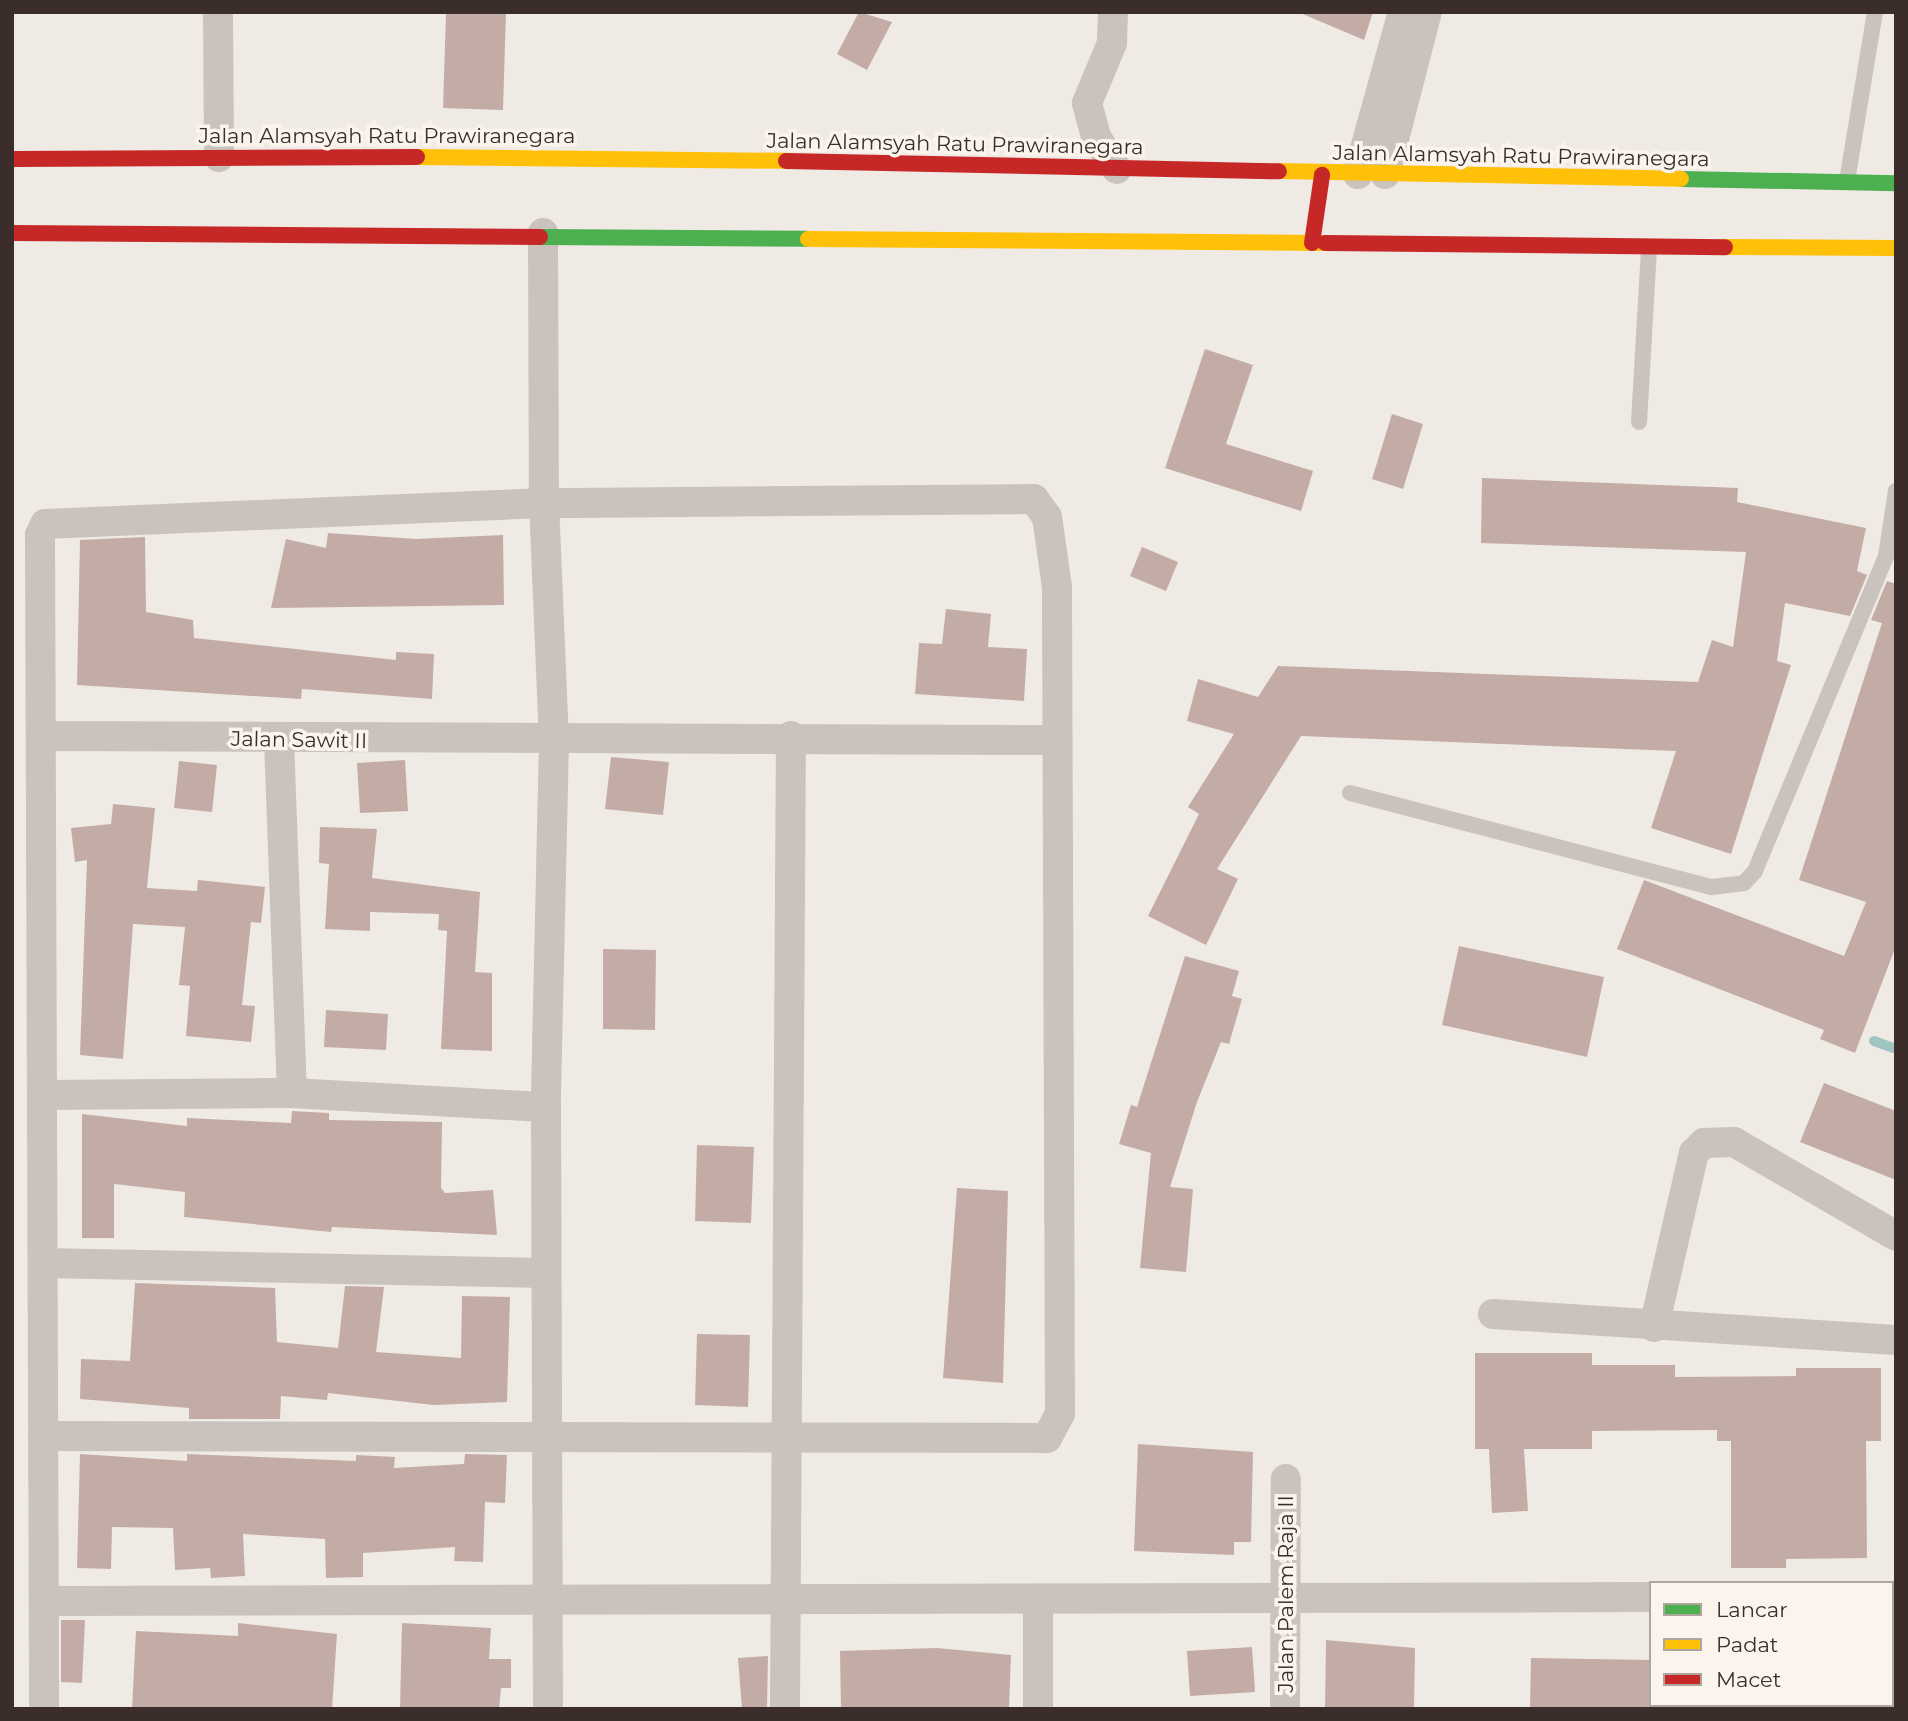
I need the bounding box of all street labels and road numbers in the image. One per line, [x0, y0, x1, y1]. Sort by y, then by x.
street label: Jalan Alamsyah Ratu Prawiranegara [199, 123, 575, 149]
street label: Jalan Alamsyah Ratu Prawiranegara [766, 128, 1144, 160]
street label: Jalan Alamsyah Ratu Prawiranegara [1332, 140, 1710, 172]
street label: Jalan Sawit II [231, 726, 367, 754]
street label: Jalan Palem Raja II [1273, 1495, 1299, 1693]

